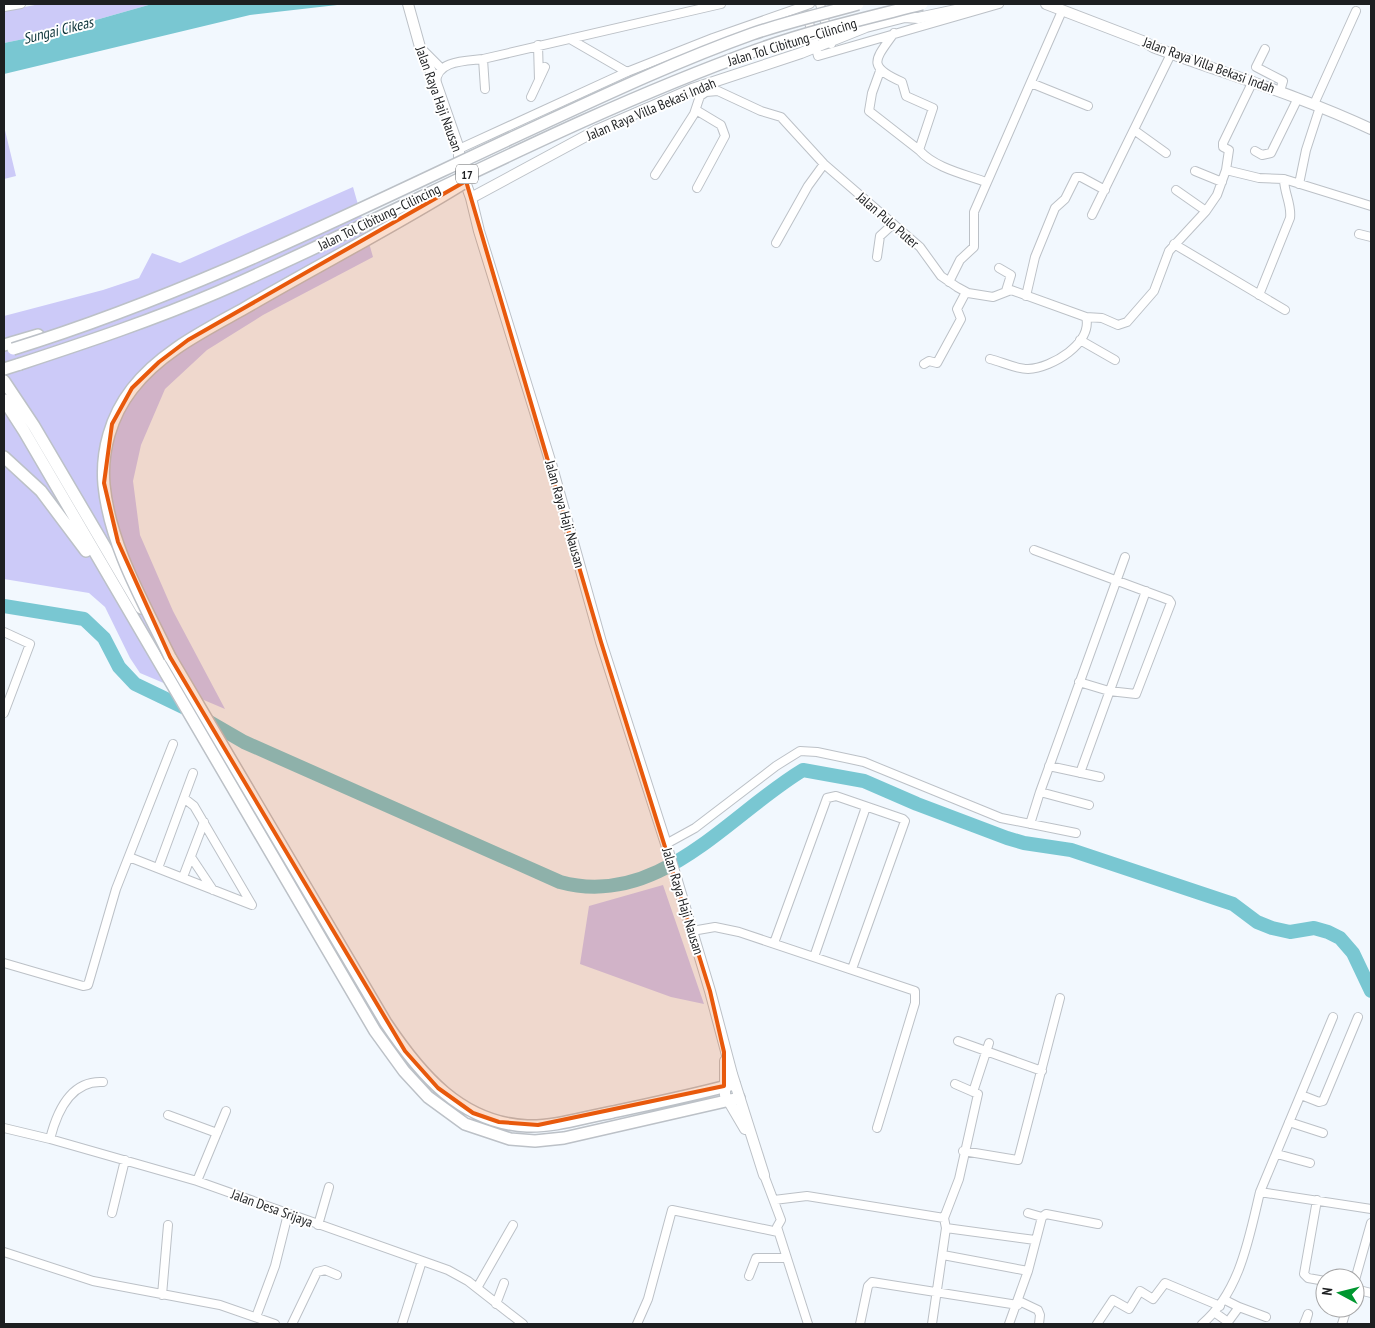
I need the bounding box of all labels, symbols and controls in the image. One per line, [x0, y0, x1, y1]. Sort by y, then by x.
water label: Sungai Cikeas [21, 12, 97, 48]
street label: Jalan Tol Cibitung–Cilincing [724, 14, 859, 70]
street label: Jalan Raya Villa Bekasi Indah [1140, 32, 1277, 97]
street label: Jalan Raya Haji Nausan [411, 43, 466, 154]
street label: Jalan Raya Villa Bekasi Indah [583, 74, 718, 145]
road number: 17 [456, 164, 478, 183]
street label: Jalan Tol Cibitung–Cilincing [314, 180, 443, 255]
street label: Jalan Pulo Puter [852, 187, 923, 252]
street label: Jalan Raya Haji Nausan [541, 457, 589, 570]
street label: Jalan Raya Haji Nausan [658, 844, 708, 957]
street label: Jalan Desa Srijaya [228, 1185, 315, 1231]
north arrow [1315, 1268, 1365, 1318]
text: N [1318, 1287, 1336, 1296]

